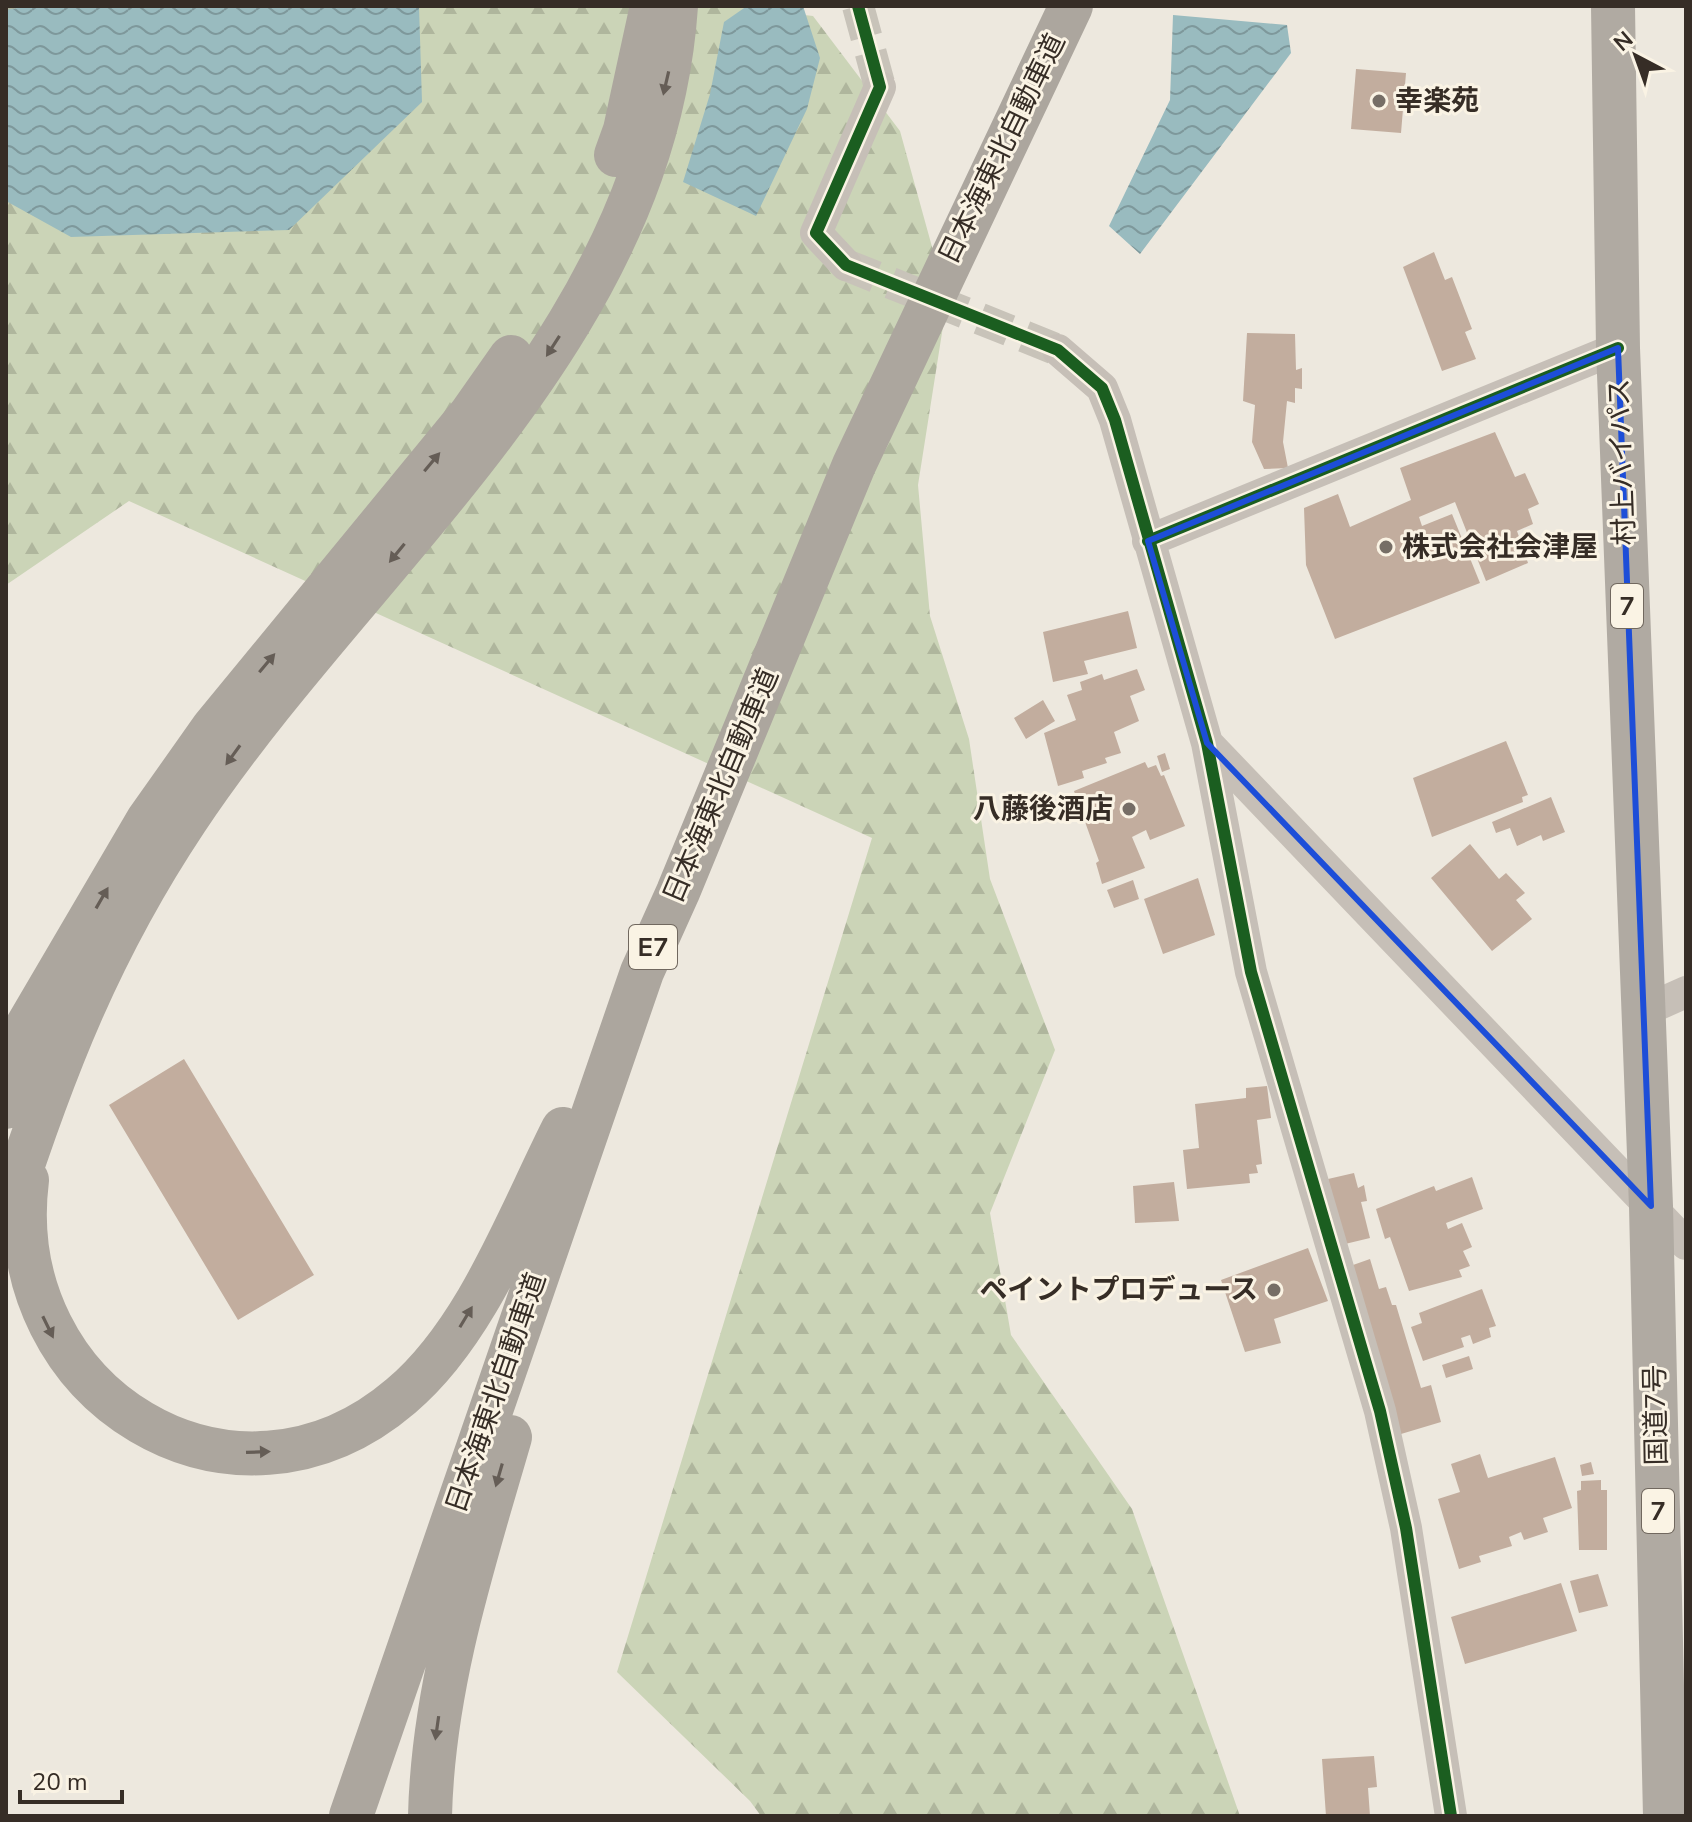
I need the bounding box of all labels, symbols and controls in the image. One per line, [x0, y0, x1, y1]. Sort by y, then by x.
north arrow [1596, 16, 1676, 96]
text: N [1607, 25, 1640, 58]
street label: 日本海東北自動車道 [930, 27, 1074, 271]
one-way arrow [660, 71, 672, 96]
place label: 幸楽苑 [1395, 82, 1479, 120]
marker: 幸楽苑 [1370, 92, 1388, 110]
one-way arrow [547, 335, 561, 357]
street label: 村上バイパス [1600, 378, 1644, 546]
one-way arrow [423, 452, 440, 472]
place label: 株式会社会津屋 [1402, 528, 1598, 566]
marker: 株式会社会津屋 [1377, 538, 1395, 556]
one-way arrow [389, 543, 406, 563]
road number: 7 [1611, 584, 1643, 628]
one-way arrow [258, 653, 275, 673]
street label: 日本海東北自動車道 [654, 663, 788, 909]
one-way arrow [225, 744, 241, 766]
place label: 八藤後酒店 [973, 790, 1113, 828]
marker: 八藤後酒店 [1120, 800, 1138, 818]
one-way arrow [95, 887, 109, 909]
road number: E7 [629, 925, 677, 969]
street label: 日本海東北自動車道 [437, 1268, 555, 1518]
place label: ペイントプロデュース [979, 1271, 1258, 1309]
marker: ペイントプロデュース [1265, 1281, 1283, 1299]
one-way arrow [459, 1306, 473, 1328]
one-way arrow [41, 1316, 55, 1339]
street label: 国道7号 [1636, 1364, 1676, 1466]
one-way arrow [246, 1446, 271, 1459]
one-way arrow [492, 1464, 505, 1488]
road number: 7 [1642, 1489, 1674, 1533]
one-way arrow [430, 1715, 443, 1740]
scale bar [20, 1754, 122, 1804]
text: 20 m [32, 1766, 88, 1798]

